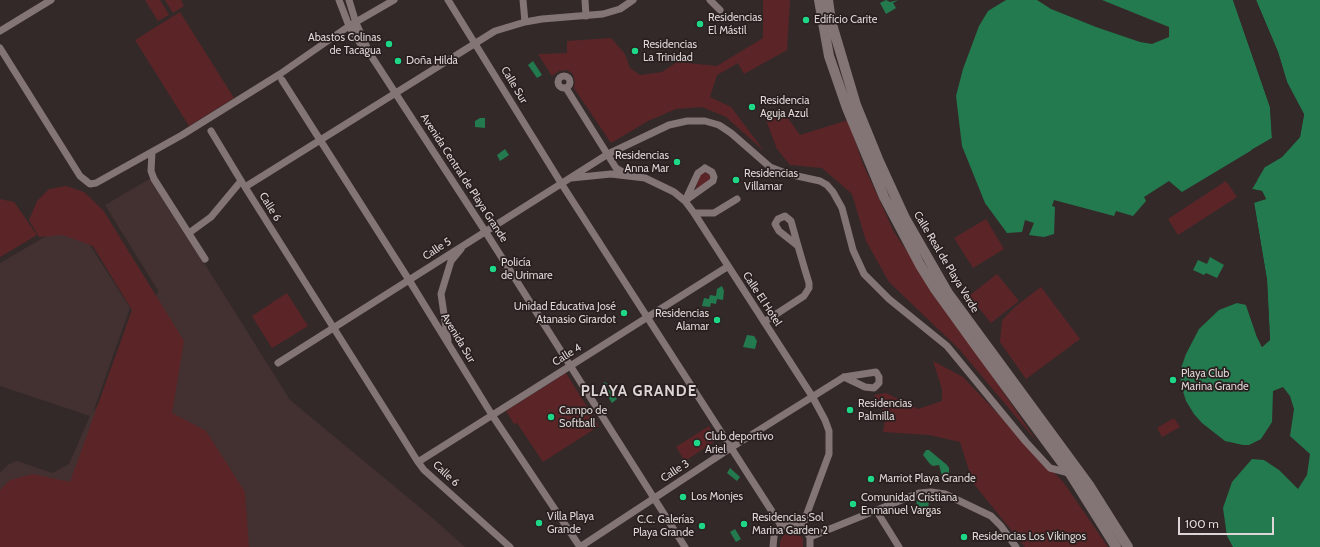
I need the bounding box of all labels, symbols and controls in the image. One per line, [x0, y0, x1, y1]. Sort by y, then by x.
place label: Residencias El Mástil [708, 11, 762, 37]
place label: Edificio Carite [814, 13, 877, 27]
marker: Edificio Carite [801, 15, 811, 25]
marker: Residencias El Mástil [695, 19, 705, 29]
place label: Abastos Colinas de Tacagua [308, 31, 381, 57]
place label: Residencias La Trinidad [643, 38, 697, 64]
marker: Abastos Colinas de Tacagua [384, 39, 394, 49]
marker: Residencias La Trinidad [630, 46, 640, 56]
place label: Doña Hilda [406, 54, 458, 68]
marker: Doña Hilda [393, 56, 403, 66]
street label: Calle Sur [498, 64, 530, 106]
place label: Residencia Aguja Azul [760, 94, 809, 120]
marker: Residencia Aguja Azul [747, 102, 757, 112]
street label: Avenida Central de Playa Grande [417, 111, 511, 245]
place label: Residencias Anna Mar [615, 149, 669, 175]
marker: Residencias Anna Mar [672, 157, 682, 167]
place label: Residencias Villamar [744, 167, 798, 193]
marker: Residencias Villamar [731, 175, 741, 185]
street label: Calle 6 [256, 190, 284, 224]
street label: Calle Real de Playa Verde [911, 209, 981, 315]
street label: Calle 5 [420, 235, 454, 263]
place label: Policía de Urimare [501, 256, 553, 282]
marker: Policía de Urimare [488, 264, 498, 274]
street label: Calle El Hotel [740, 269, 784, 329]
place label: Unidad Educativa José Atanasio Girardot [514, 300, 616, 326]
place label: Residencias Alamar [655, 307, 709, 333]
marker: Unidad Educativa José Atanasio Girardot [619, 308, 629, 318]
street label: Avenida Sur [438, 311, 478, 365]
marker: Residencias Alamar [712, 315, 722, 325]
street label: Calle 4 [550, 341, 584, 369]
place label: Playa Club Marina Grande [1181, 367, 1249, 393]
marker: Playa Club Marina Grande [1168, 375, 1178, 385]
district label: PLAYA GRANDE [581, 383, 697, 401]
place label: Residencias Palmilla [858, 397, 912, 423]
place label: Campo de Softball [559, 404, 607, 430]
marker: Residencias Palmilla [845, 405, 855, 415]
marker: Campo de Softball [546, 412, 556, 422]
place label: Club deportivo Ariel [705, 430, 774, 456]
marker: Club deportivo Ariel [692, 438, 702, 448]
street label: Calle 3 [658, 457, 692, 485]
street label: Calle 6 [430, 458, 462, 490]
place label: Marriot Playa Grande [879, 472, 976, 486]
marker: Marriot Playa Grande [866, 474, 876, 484]
place label: Los Monjes [691, 490, 743, 504]
place label: Comunidad Cristiana Enmanuel Vargas [861, 491, 957, 517]
marker: Los Monjes [678, 492, 688, 502]
marker: Comunidad Cristiana Enmanuel Vargas [848, 499, 858, 509]
scale bar [1180, 509, 1276, 535]
place label: Villa Playa Grande [547, 510, 594, 536]
place label: Residencias Sol Marina Garden 2 [752, 511, 828, 537]
place label: C.C. Galerías Playa Grande [633, 513, 694, 539]
text: 100 m [1185, 516, 1219, 531]
marker: Villa Playa Grande [534, 518, 544, 528]
marker: Residencias Sol Marina Garden 2 [739, 519, 749, 529]
marker: C.C. Galerías Playa Grande [697, 521, 707, 531]
place label: Residencias Los Vikingos [972, 530, 1086, 544]
marker: Residencias Los Vikingos [959, 532, 969, 542]

